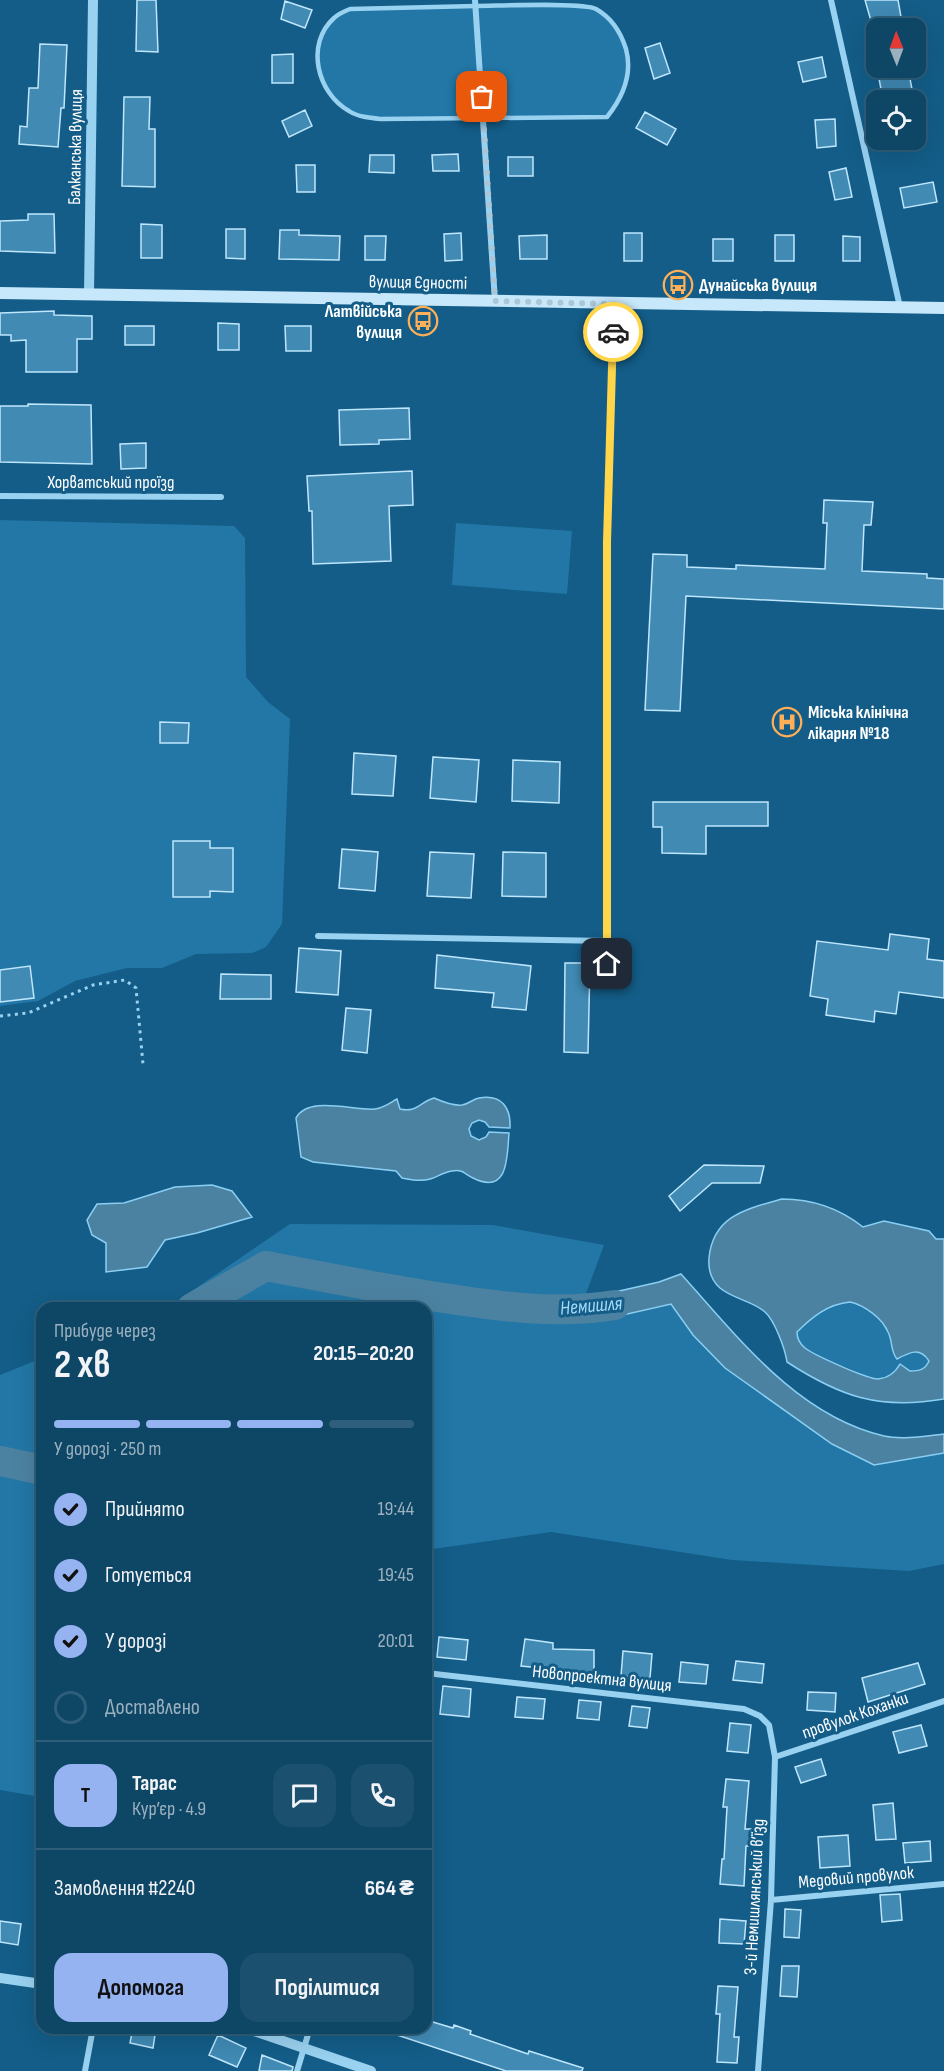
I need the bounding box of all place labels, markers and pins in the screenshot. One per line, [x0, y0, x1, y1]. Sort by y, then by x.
pin [456, 71, 507, 122]
bus stop icon: Дунайська вулиця [662, 269, 694, 301]
place label: Дунайська вулиця [699, 275, 817, 296]
place label: Латвійська вулиця [324, 301, 402, 343]
bus stop icon: Латвійська вулиця [407, 305, 439, 337]
place label: Міська клінічна лікарня №18 [808, 702, 909, 744]
hospital icon: Міська клінічна лікарня №18 [771, 706, 803, 738]
pin [581, 938, 632, 989]

